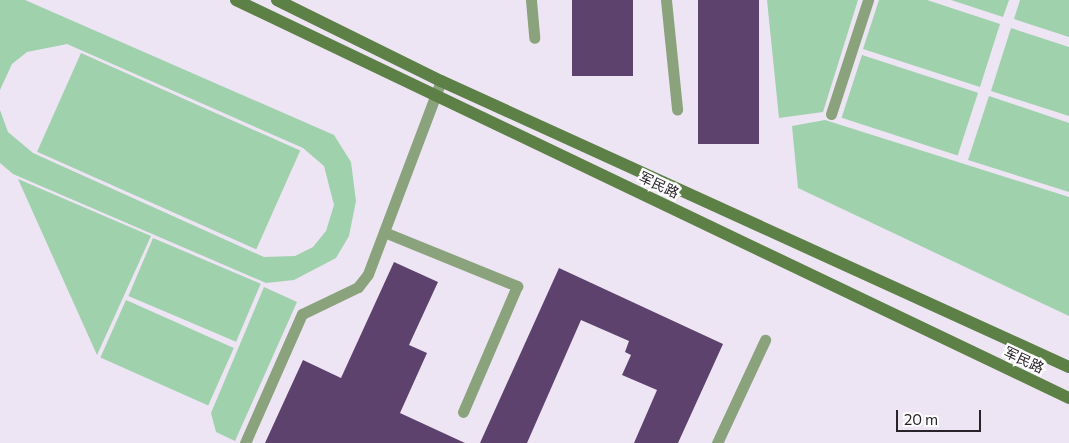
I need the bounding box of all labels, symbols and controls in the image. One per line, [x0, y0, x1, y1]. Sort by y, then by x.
street label: 军民路 [636, 169, 682, 201]
street label: 军民路 [1001, 344, 1047, 376]
scale bar [899, 400, 984, 432]
text: 20 m [904, 410, 938, 428]

